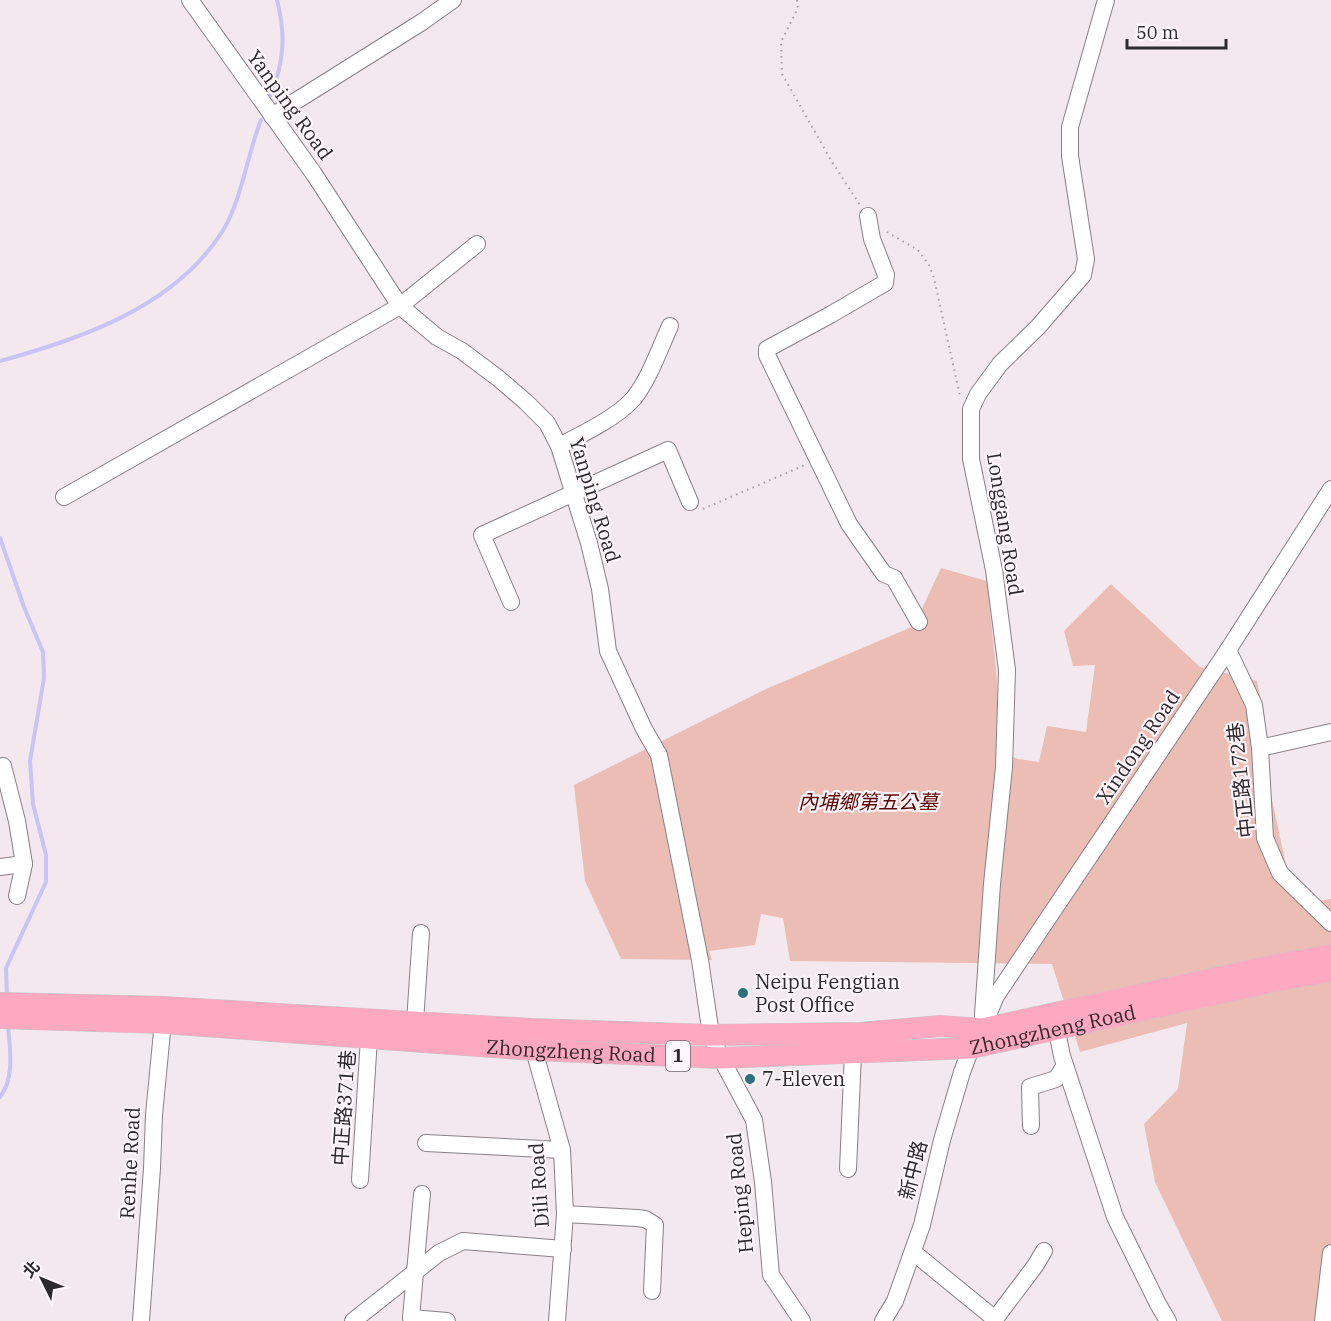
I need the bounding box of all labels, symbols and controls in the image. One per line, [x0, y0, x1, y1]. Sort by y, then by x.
scale bar [1127, 12, 1226, 50]
text: 50 m [1136, 21, 1179, 44]
street label: Yanping Road [241, 44, 339, 165]
street label: Yanping Road [564, 434, 627, 566]
street label: Longgang Road [981, 450, 1030, 597]
street label: Xindong Road [1090, 684, 1186, 809]
street label: 中正路172巷 [1221, 721, 1260, 839]
park label: 內埔鄉第五公墓 [798, 788, 941, 815]
place label: Neipu Fengtian Post Office [755, 968, 900, 1018]
marker: Neipu Fengtian Post Office [736, 986, 750, 1000]
street label: Zhongzheng Road [967, 998, 1138, 1061]
street label: Zhongzheng Road [485, 1033, 656, 1068]
road number: 1 [666, 1041, 690, 1071]
street label: 中正路371巷 [326, 1049, 361, 1167]
place label: 7-Eleven [762, 1065, 846, 1092]
marker: 7-Eleven [743, 1072, 757, 1086]
street label: Renhe Road [113, 1106, 146, 1220]
street label: Heping Road [720, 1131, 759, 1255]
street label: 新中路 [892, 1138, 933, 1202]
street label: Dili Road [522, 1142, 555, 1228]
north arrow [12, 1249, 72, 1309]
text: 北 [18, 1256, 44, 1281]

